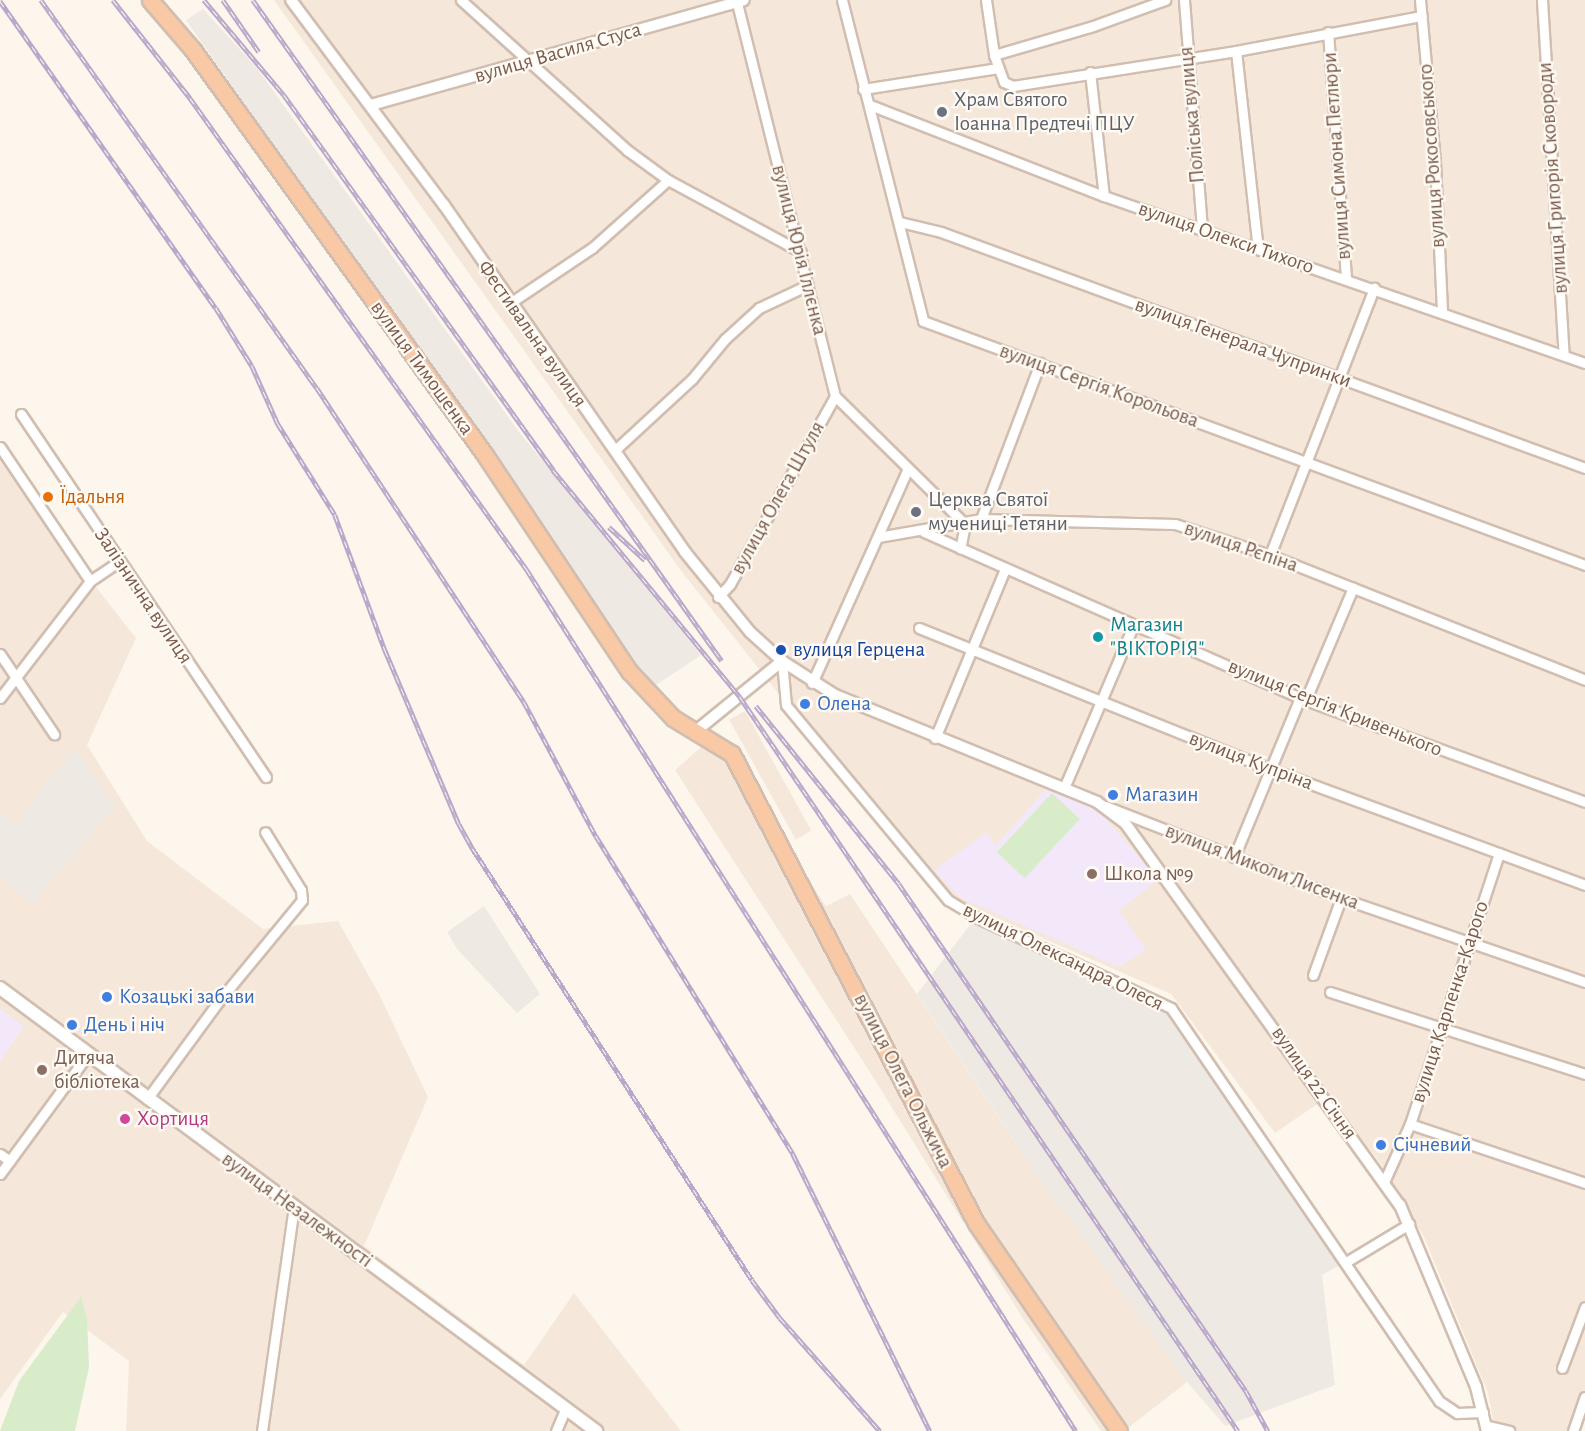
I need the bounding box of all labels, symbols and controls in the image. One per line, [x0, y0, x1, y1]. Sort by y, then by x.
street label: вулиця Василя Стуса [472, 17, 644, 89]
street label: Поліська вулиця [1173, 46, 1211, 184]
street label: вулиця Симона Петлюри [1317, 51, 1357, 261]
street label: вулиця Григорія Сковороди [1532, 61, 1574, 295]
street label: вулиця Рокосовського [1413, 63, 1451, 249]
place label: Храм Святого Іоанна Предтечі ПЦУ [954, 87, 1135, 137]
marker: Храм Святого Іоанна Предтечі ПЦУ [935, 105, 949, 119]
street label: вулиця Юрія Іллєнка [766, 162, 832, 338]
street label: вулиця Олекси Тихого [1135, 196, 1317, 280]
street label: Фестивальна вулиця [472, 256, 592, 412]
street label: вулиця Генерала Чупринки [1131, 292, 1355, 394]
street label: вулиця Тимошенка [365, 296, 479, 440]
street label: вулиця Сергія Корольова [996, 338, 1202, 434]
street label: вулиця Олега Штуля [725, 417, 831, 579]
place label: Їдальня [60, 484, 125, 510]
place label: Церква Святої мучениці Тетяни [928, 487, 1068, 537]
marker: Їдальня [41, 490, 55, 504]
marker: Церква Святої мучениці Тетяни [909, 505, 923, 519]
street label: вулиця Рєпіна [1181, 516, 1301, 578]
street label: Залізнична вулиця [88, 523, 198, 669]
place label: Магазин "ВІКТОРІЯ" [1110, 612, 1204, 662]
marker: Магазин "ВІКТОРІЯ" [1091, 630, 1105, 644]
place label: вулиця Герцена [793, 637, 925, 663]
marker: вулиця Герцена [774, 643, 788, 657]
street label: вулиця Сергія Кривенького [1224, 653, 1446, 763]
place label: Олена [817, 691, 871, 717]
marker: Олена [798, 697, 812, 711]
street label: вулиця Купріна [1185, 726, 1317, 796]
place label: Магазин [1125, 782, 1199, 808]
marker: Магазин [1106, 788, 1120, 802]
street label: вулиця Миколи Лисенка [1161, 818, 1363, 916]
place label: Школа №9 [1104, 861, 1194, 887]
marker: Школа №9 [1085, 867, 1099, 881]
street label: вулиця Олександра Олеся [958, 897, 1168, 1017]
street label: вулиця Карпенка-Карого [1405, 898, 1495, 1106]
place label: Козацькі забави [119, 984, 255, 1010]
street label: вулиця Олега Ольжича [848, 989, 958, 1173]
marker: Козацькі забави [100, 990, 114, 1004]
place label: День і ніч [84, 1012, 165, 1038]
marker: День і ніч [65, 1018, 79, 1032]
street label: вулиця 22 Січня [1266, 1021, 1362, 1145]
place label: Дитяча бібліотека [54, 1045, 140, 1095]
marker: Дитяча бібліотека [35, 1063, 49, 1077]
place label: Хортиця [137, 1106, 209, 1132]
marker: Хортиця [118, 1112, 132, 1126]
place label: Січневий [1393, 1132, 1471, 1158]
marker: Січневий [1374, 1138, 1388, 1152]
street label: вулиця Незалежності [216, 1147, 378, 1273]

